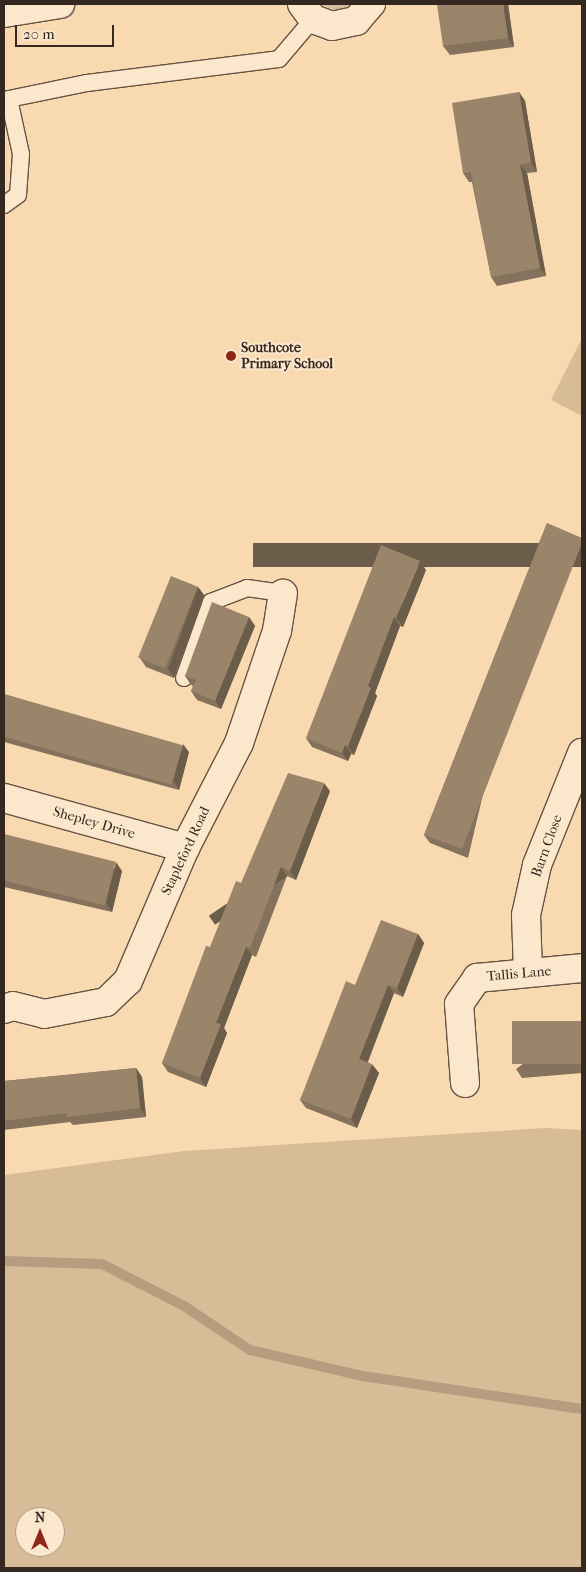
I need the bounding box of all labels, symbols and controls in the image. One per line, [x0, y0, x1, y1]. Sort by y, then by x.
scale bar [18, 15, 116, 47]
text: 20 m [23, 25, 55, 43]
place label: Southcote Primary School [241, 340, 333, 372]
marker: Southcote Primary School [225, 350, 237, 362]
street label: Shepley Drive [51, 803, 137, 843]
street label: Stapleford Road [158, 804, 214, 898]
street label: Barn Close [528, 813, 566, 879]
street label: Tallis Lane [486, 963, 552, 985]
north arrow [15, 1507, 65, 1557]
text: N [35, 1509, 45, 1526]

